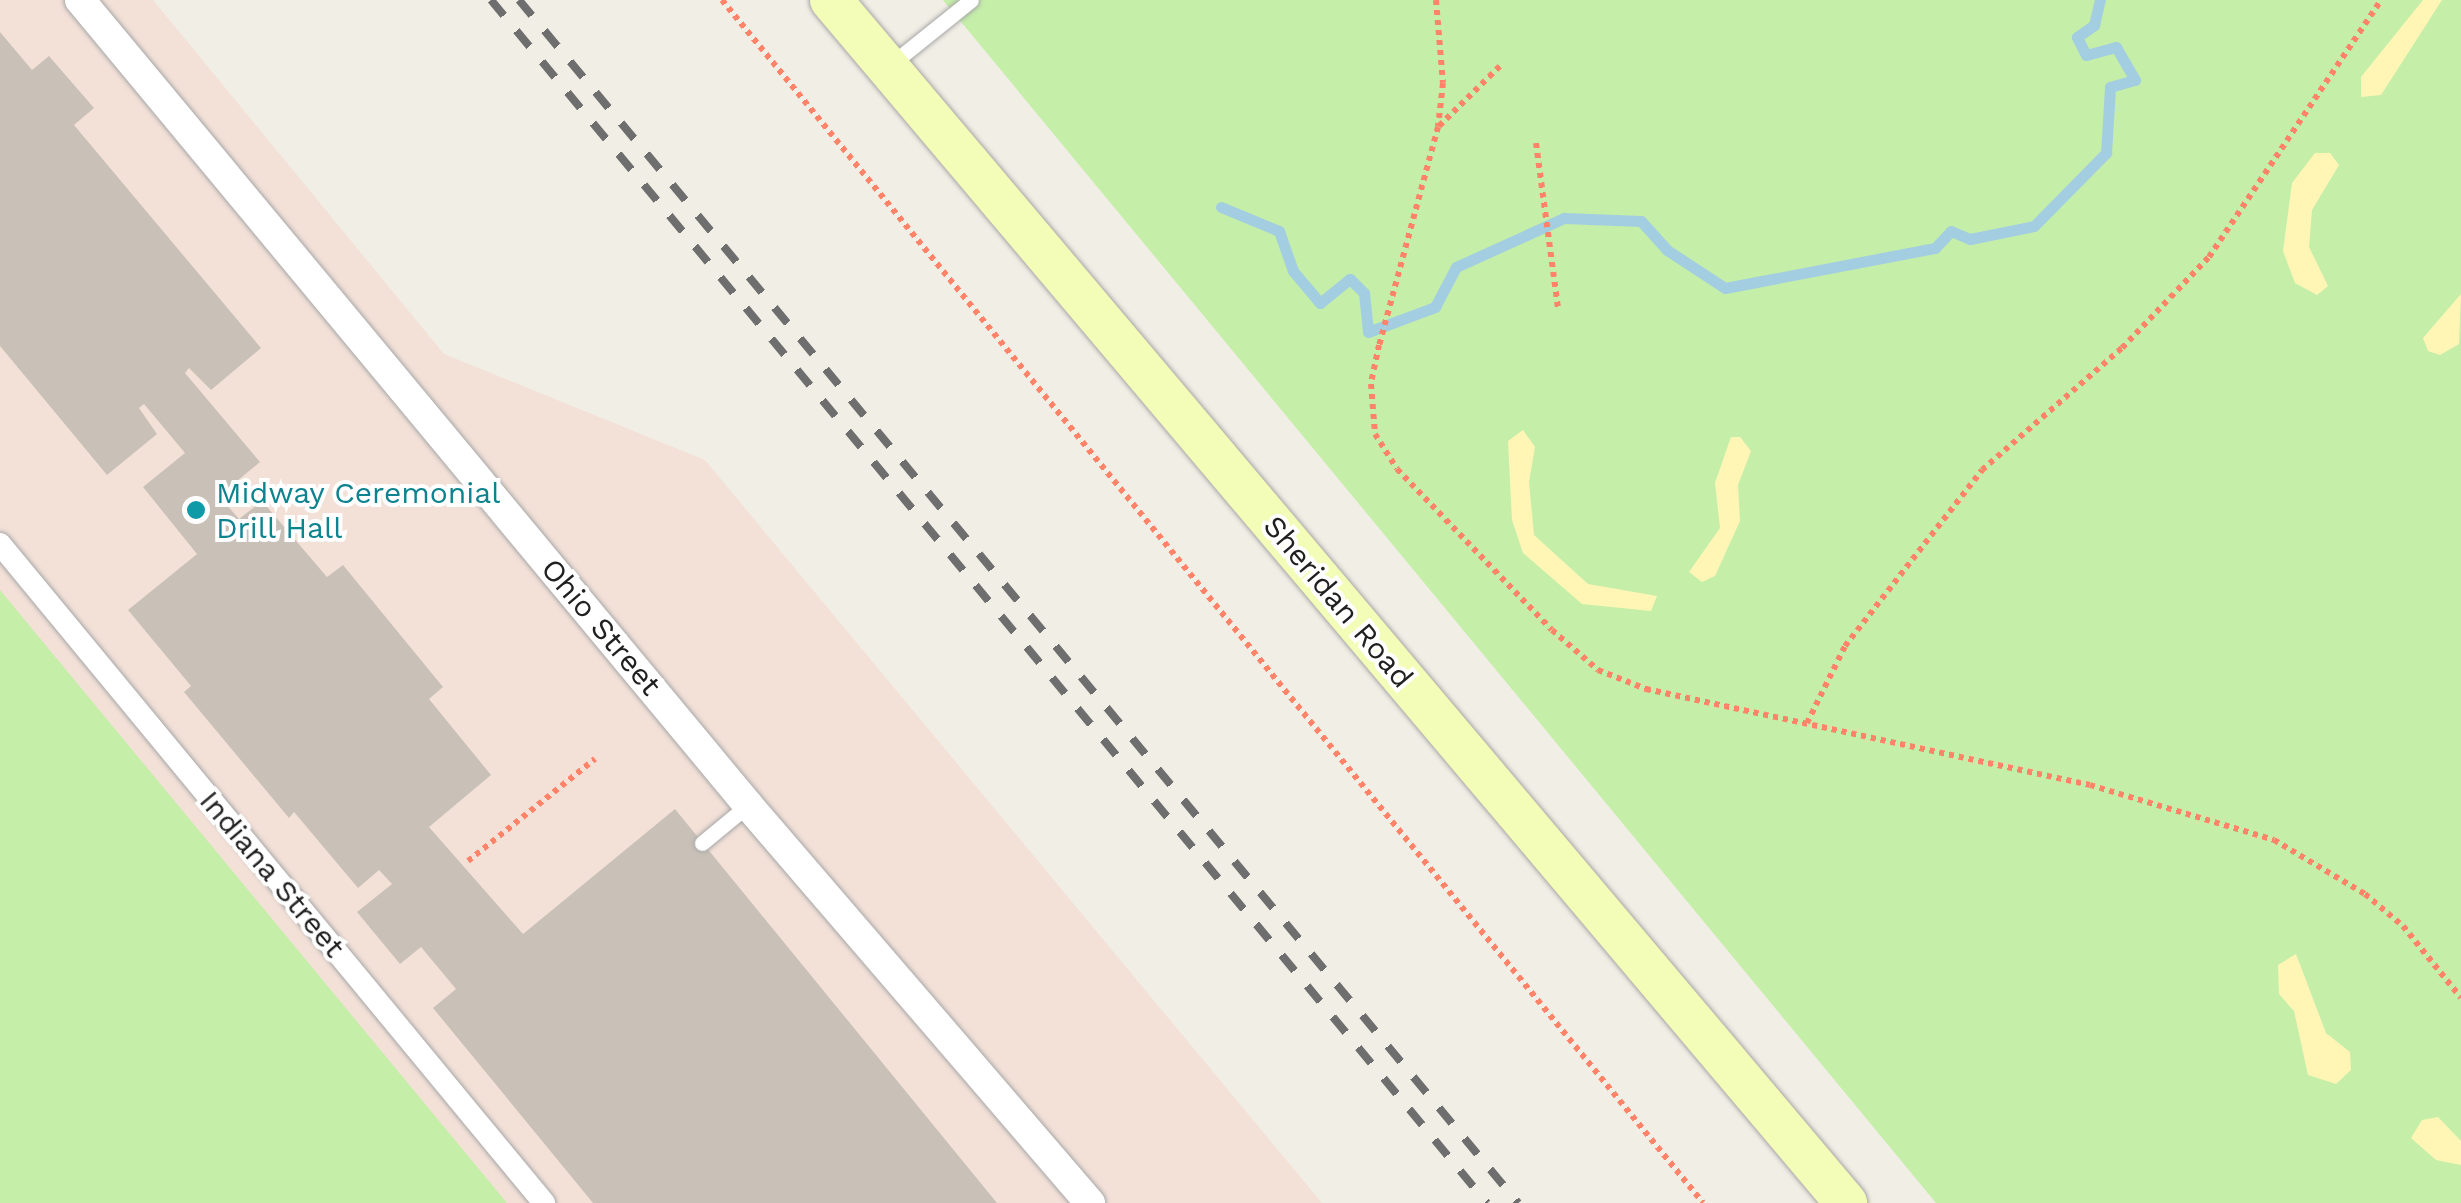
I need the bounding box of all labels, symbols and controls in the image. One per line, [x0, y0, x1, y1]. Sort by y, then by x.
place label: Midway Ceremonial Drill Hall [216, 475, 501, 546]
marker: Midway Ceremonial Drill Hall [185, 499, 207, 521]
street label: Sheridan Road [1256, 509, 1420, 695]
street label: Ohio Street [533, 551, 669, 703]
street label: Indiana Street [192, 783, 352, 965]

